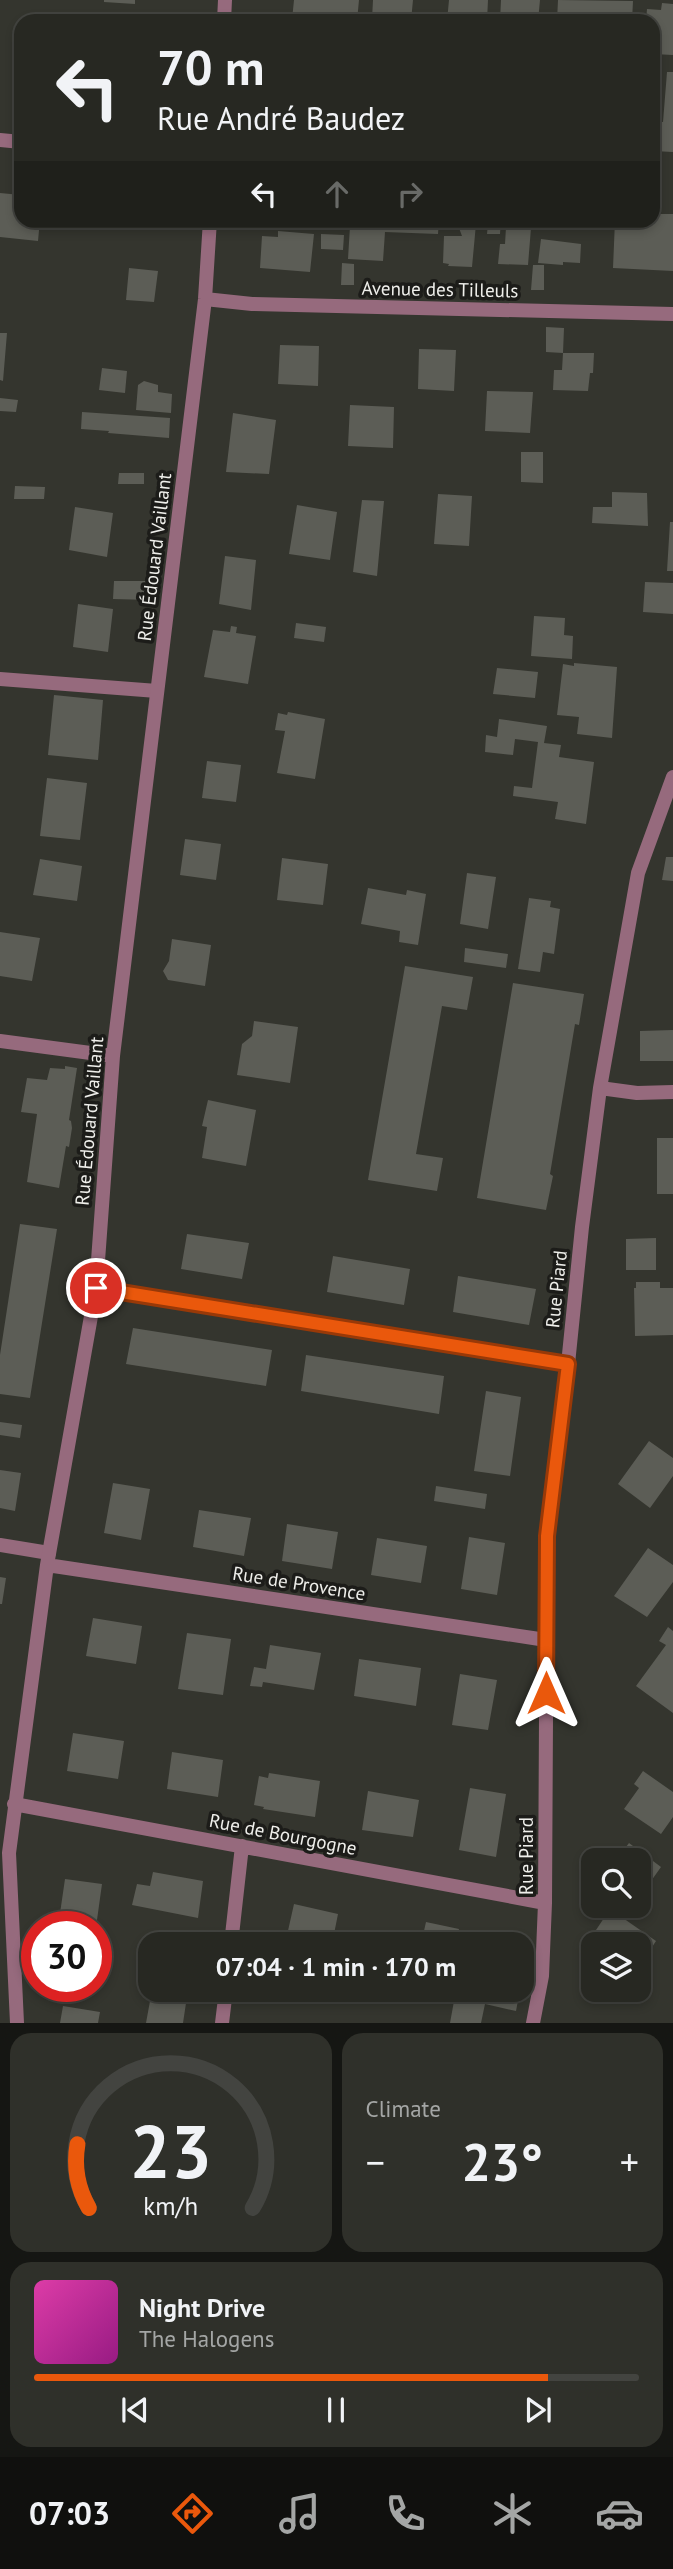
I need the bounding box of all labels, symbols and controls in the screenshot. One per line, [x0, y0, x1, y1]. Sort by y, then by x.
text: 70 m [157, 35, 264, 99]
icon: left [42, 42, 133, 133]
text: Rue André Baudez [157, 97, 405, 139]
icon: left [245, 175, 283, 213]
icon: ahead [318, 175, 356, 213]
icon: right [391, 175, 429, 213]
street label: Avenue des Tilleuls [361, 276, 519, 302]
street label: Rue Édouard Vaillant [132, 471, 176, 642]
street label: Rue Édouard Vaillant [70, 1035, 108, 1206]
street label: Rue Piard [540, 1249, 572, 1329]
pin [66, 1258, 126, 1318]
icon: arrive [77, 1269, 115, 1307]
street label: Rue de Provence [231, 1561, 367, 1605]
position arrow [509, 1656, 583, 1730]
street label: Rue de Bourgogne [207, 1808, 359, 1860]
street label: Rue Piard [514, 1817, 538, 1895]
map controls [581, 1848, 651, 2002]
button: search [581, 1848, 651, 1918]
speed limit sign: 30 [21, 1911, 112, 2002]
button: layers [581, 1932, 651, 2002]
text: 07:04 · 1 min · 170 m [216, 1950, 456, 1983]
text: Climate [366, 2094, 441, 2123]
text: 23 [129, 2105, 212, 2199]
text: 23° [461, 2128, 543, 2195]
text: − [366, 2137, 385, 2186]
text: + [620, 2137, 639, 2186]
text: km/h [143, 2190, 198, 2222]
text: Night Drive [139, 2291, 265, 2324]
text: The Halogens [139, 2324, 274, 2353]
icon: previous [116, 2391, 154, 2429]
icon: pause [317, 2391, 355, 2429]
icon: next [519, 2391, 557, 2429]
icon: directions [168, 2489, 217, 2538]
icon: music [275, 2489, 324, 2538]
icon: phone [381, 2489, 430, 2538]
icon: climate [488, 2489, 537, 2538]
icon: car [595, 2489, 644, 2538]
text: 07:03 [29, 2492, 110, 2534]

